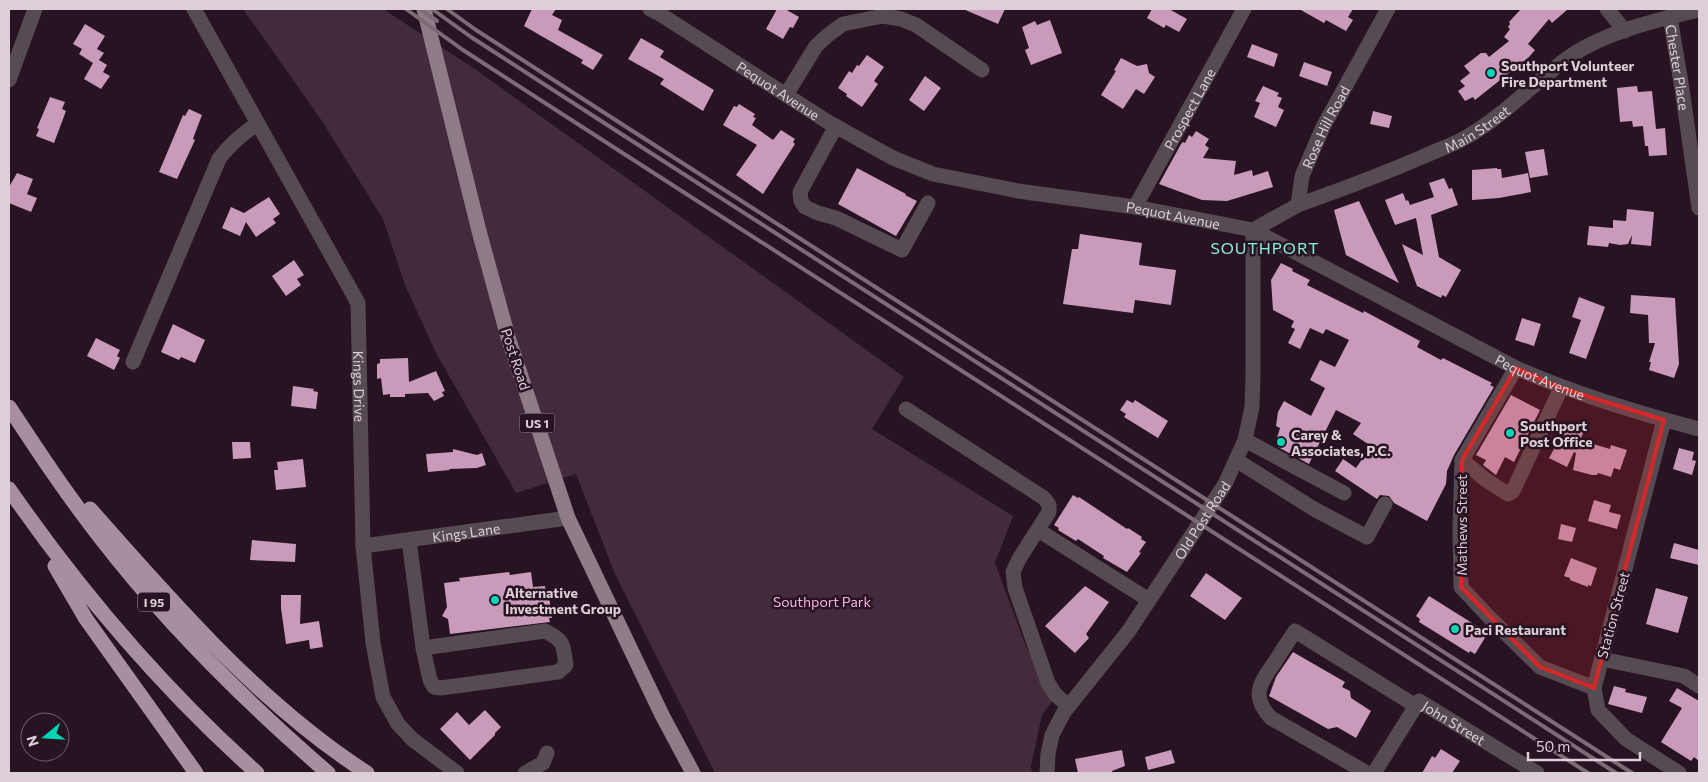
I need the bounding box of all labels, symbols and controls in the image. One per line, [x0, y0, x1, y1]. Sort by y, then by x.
street label: Chester Place [1663, 23, 1693, 111]
street label: Pequot Avenue [734, 57, 823, 123]
place label: Southport Volunteer Fire Department [1501, 57, 1635, 90]
street label: Prospect Lane [1160, 65, 1218, 153]
marker: Southport Volunteer Fire Department [1485, 67, 1497, 79]
street label: Rose Hill Road [1298, 82, 1353, 171]
street label: Main Street [1441, 101, 1513, 155]
street label: Pequot Avenue [1125, 197, 1222, 232]
district label: SOUTHPORT [1210, 238, 1320, 257]
street label: Post Road [498, 326, 534, 392]
street label: Kings Drive [350, 350, 369, 422]
street label: Pequot Avenue [1493, 350, 1587, 403]
road number: US 1 [520, 413, 554, 432]
place label: Southport Post Office [1520, 417, 1593, 450]
place label: Carey & Associates, P.C. [1291, 426, 1391, 459]
marker: Southport Post Office [1504, 427, 1516, 439]
marker: Carey & Associates, P.C. [1275, 436, 1287, 448]
street label: Mathews Street [1453, 474, 1470, 576]
street label: Old Post Road [1170, 477, 1233, 562]
street label: Kings Lane [431, 519, 501, 545]
street label: Station Street [1593, 570, 1633, 660]
place label: Alternative Investment Group [505, 584, 621, 617]
road number: I 95 [138, 592, 170, 612]
park label: Southport Park [773, 593, 871, 610]
marker: Alternative Investment Group [489, 594, 501, 606]
place label: Paci Restaurant [1465, 621, 1566, 638]
marker: Paci Restaurant [1449, 623, 1461, 635]
street label: John Street [1419, 697, 1489, 748]
north arrow [20, 712, 70, 762]
scale bar [1528, 730, 1640, 762]
text: N [22, 734, 42, 749]
text: 50 m [1536, 737, 1570, 755]

